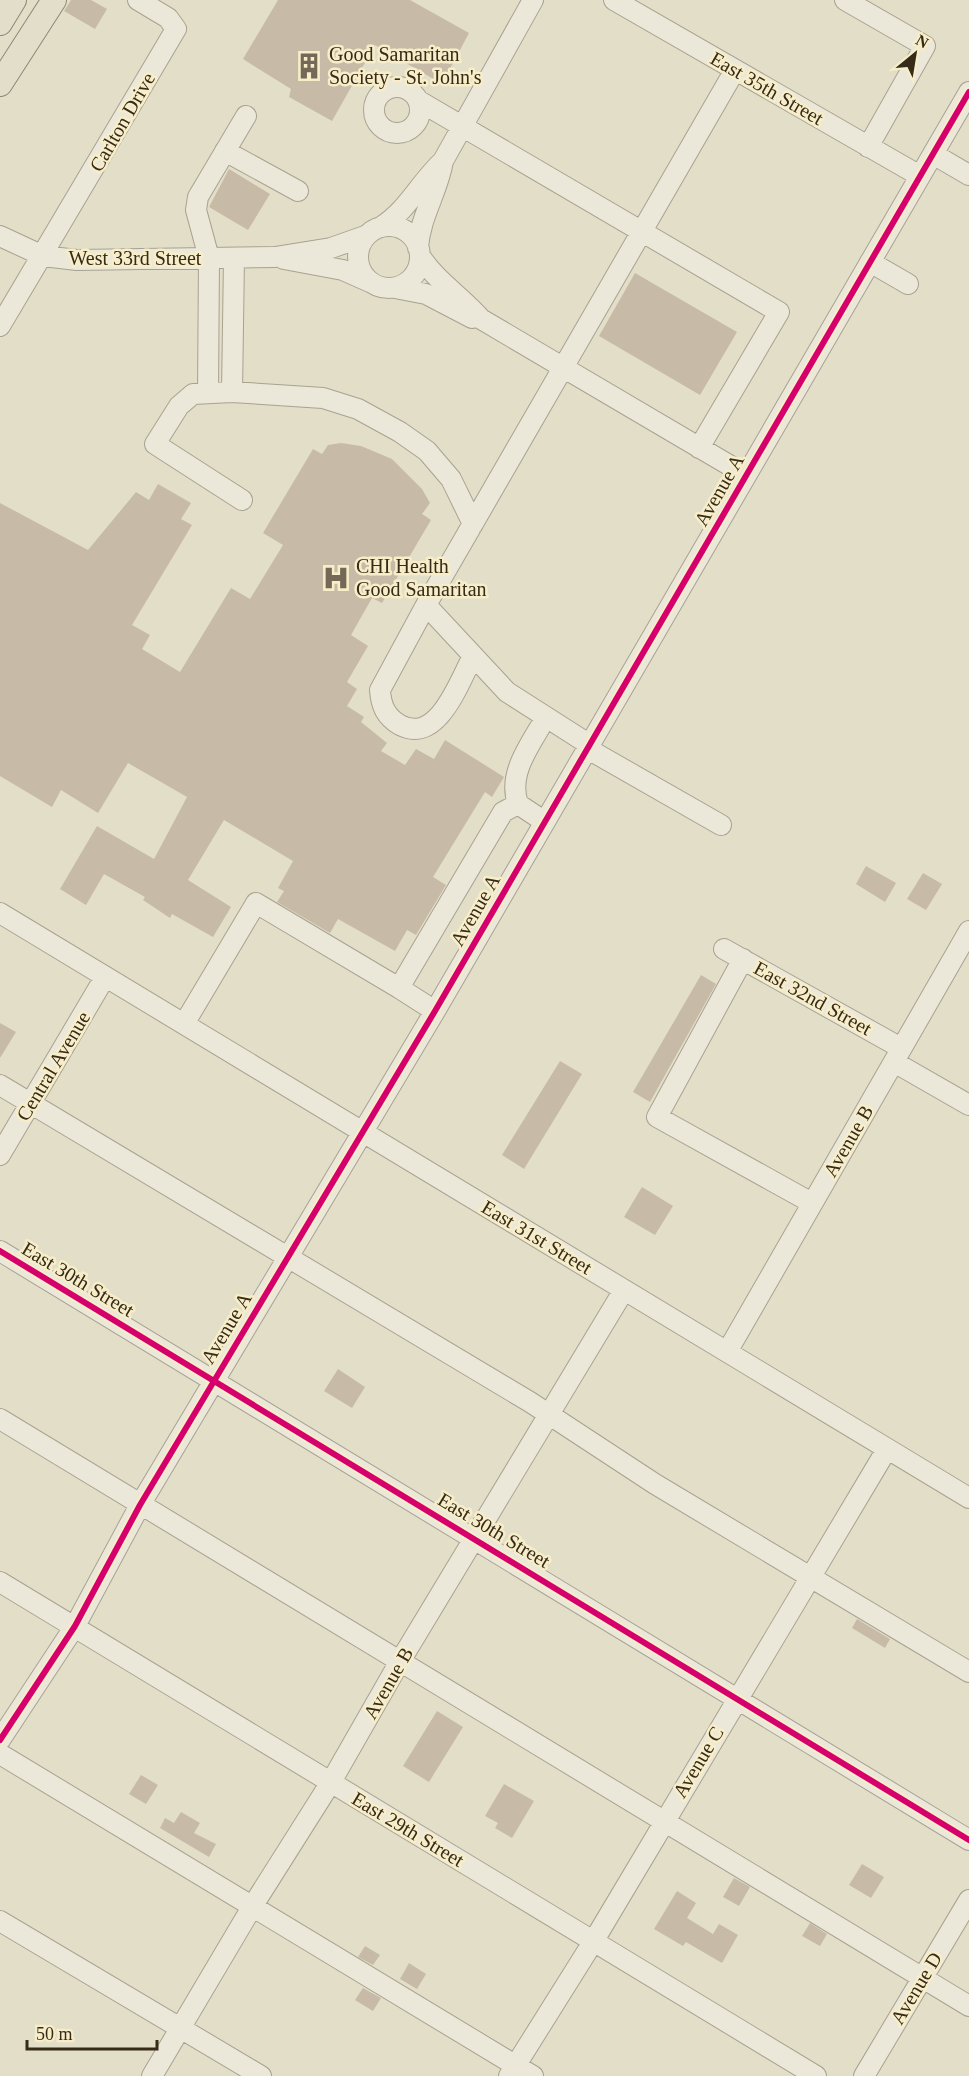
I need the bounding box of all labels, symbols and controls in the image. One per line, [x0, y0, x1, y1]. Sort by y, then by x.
north arrow [885, 24, 945, 84]
text: N [913, 31, 932, 52]
place label: Good Samaritan Society - St. John's [329, 43, 482, 89]
street label: East 35th Street [707, 47, 828, 129]
building icon: Good Samaritan Society - St. John's [294, 51, 324, 81]
street label: Carlton Drive [85, 69, 159, 175]
street label: West 33rd Street [69, 247, 202, 269]
street label: Avenue A [690, 450, 749, 530]
place label: CHI Health Good Samaritan [356, 555, 487, 600]
hospital icon: CHI Health Good Samaritan [321, 563, 351, 593]
street label: Avenue A [446, 870, 505, 950]
street label: East 32nd Street [750, 957, 876, 1040]
street label: Central Avenue [12, 1007, 94, 1125]
street label: Avenue B [819, 1101, 877, 1181]
street label: East 31st Street [478, 1196, 596, 1279]
street label: East 30th Street [18, 1237, 138, 1321]
street label: Avenue A [196, 1288, 256, 1368]
street label: East 30th Street [434, 1488, 554, 1572]
street label: Avenue B [359, 1643, 417, 1723]
street label: Avenue C [668, 1722, 728, 1802]
street label: East 29th Street [348, 1787, 468, 1871]
street label: Avenue D [886, 1948, 946, 2028]
scale bar [27, 2013, 158, 2051]
text: 50 m [36, 2024, 73, 2044]

